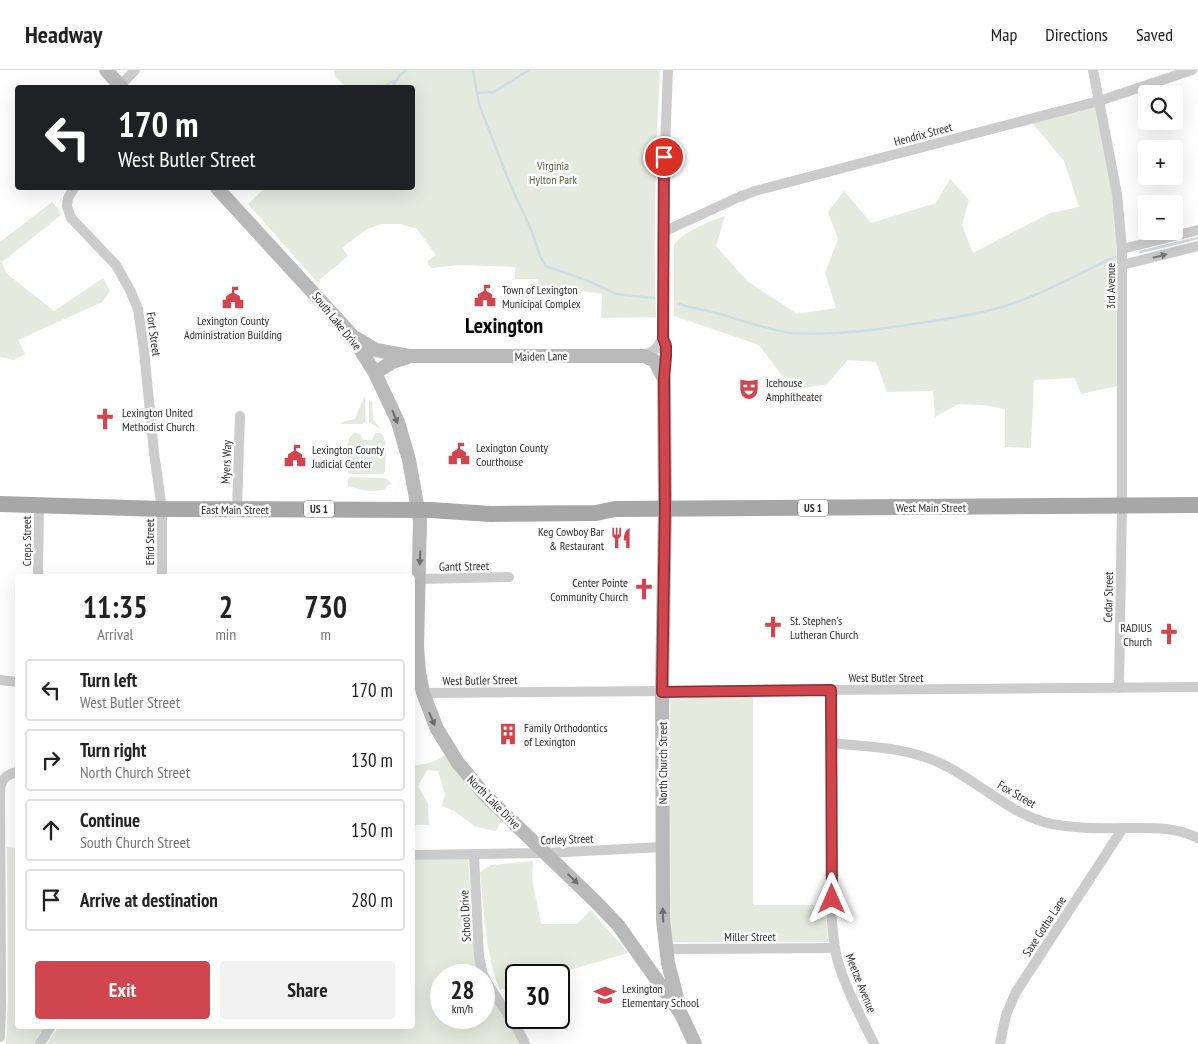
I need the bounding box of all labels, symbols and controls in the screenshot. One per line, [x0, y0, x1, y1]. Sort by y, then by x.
text: Headway [25, 19, 102, 50]
text: Map [991, 23, 1017, 46]
text: Directions [1045, 23, 1108, 46]
text: Saved [1136, 23, 1173, 46]
map controls [1138, 85, 1183, 240]
button: search [1138, 85, 1183, 130]
text: 170 m [118, 101, 199, 147]
icon: left [35, 105, 100, 170]
street label: Hendrix Street [892, 119, 954, 149]
pin [643, 136, 685, 178]
button: + [1138, 140, 1183, 185]
icon: arrive [650, 143, 678, 171]
text: West Butler Street [118, 145, 256, 173]
park label: Virginia Hylton Park [529, 158, 577, 187]
button: − [1138, 195, 1183, 240]
one-way arrow [1153, 252, 1168, 260]
street label: 3rd Avenue [1103, 263, 1118, 309]
place label: Town of Lexington Municipal Complex [502, 282, 581, 311]
public building icon: Town of Lexington Municipal Complex [472, 283, 498, 309]
public building icon: Lexington County Administration Building [220, 285, 246, 311]
street label: South Lake Drive [309, 289, 365, 353]
street label: Fort Street [143, 311, 165, 358]
district label: Lexington [465, 311, 543, 339]
place label: Lexington County Administration Building [184, 313, 282, 342]
street label: Maiden Lane [514, 348, 568, 364]
place label: Icehouse Amphitheater [766, 375, 823, 404]
theatre icon: Icehouse Amphitheater [736, 376, 762, 402]
place label: Lexington United Methodist Church [122, 405, 195, 434]
church icon: Lexington United Methodist Church [92, 406, 118, 432]
one-way arrow [392, 410, 400, 424]
street label: Myers Way [218, 439, 234, 484]
place label: Lexington County Courthouse [476, 440, 548, 469]
public building icon: Lexington County Courthouse [446, 441, 472, 467]
place label: Lexington County Judicial Center [311, 442, 384, 471]
public building icon: Lexington County Judicial Center [282, 443, 308, 469]
road number: US 1 [798, 499, 828, 516]
road number: US 1 [304, 500, 334, 518]
street label: West Main Street [896, 500, 967, 515]
street label: East Main Street [201, 502, 269, 517]
street label: Creps Street [19, 515, 34, 566]
street label: Efird Street [142, 518, 157, 565]
place label: Keg Cowboy Bar & Restaurant [538, 524, 605, 553]
restaurant icon: Keg Cowboy Bar & Restaurant [608, 525, 634, 551]
one-way arrow [416, 551, 424, 567]
street label: Gantt Street [439, 558, 490, 574]
street label: Cedar Street [1100, 571, 1116, 623]
place label: Center Pointe Community Church [550, 575, 628, 604]
church icon: Center Pointe Community Church [631, 576, 657, 602]
text: 11:35 [83, 587, 148, 626]
text: 2 [219, 587, 233, 626]
text: 730 [304, 587, 347, 626]
place label: St. Stephen's Lutheran Church [790, 613, 858, 642]
church icon: St. Stephen's Lutheran Church [760, 614, 786, 640]
place label: RADIUS Church [1120, 620, 1152, 649]
church icon: RADIUS Church [1156, 621, 1182, 647]
text: Arrival [97, 624, 133, 644]
text: min [215, 624, 236, 644]
text: m [320, 624, 331, 644]
text: Turn left [80, 668, 137, 692]
street label: West Butler Street [848, 670, 924, 685]
street label: West Butler Street [442, 672, 518, 688]
icon: left [37, 676, 65, 704]
text: 170 m [351, 678, 393, 702]
text: West Butler Street [80, 692, 180, 712]
one-way arrow [429, 712, 437, 726]
place label: Family Orthodontics of Lexington [524, 720, 608, 749]
building icon: Family Orthodontics of Lexington [495, 721, 521, 747]
street label: North Church Street [655, 721, 670, 804]
text: Turn right [80, 738, 146, 762]
icon: right [37, 746, 65, 774]
text: 130 m [351, 748, 393, 772]
text: North Church Street [80, 762, 190, 782]
street label: North Lake Drive [464, 772, 524, 832]
street label: Fox Street [995, 777, 1040, 811]
text: Continue [80, 808, 140, 832]
icon: ahead [37, 816, 65, 844]
text: 150 m [351, 818, 393, 842]
street label: Corley Street [540, 831, 594, 847]
text: South Church Street [80, 832, 190, 852]
position arrow [805, 872, 857, 924]
one-way arrow [567, 873, 579, 885]
icon: arrive [37, 886, 65, 914]
text: Arrive at destination [80, 888, 218, 912]
text: 280 m [351, 888, 393, 912]
street label: School Drive [456, 890, 474, 942]
street label: Saxe Gotha Lane [1019, 893, 1069, 959]
one-way arrow [658, 907, 666, 923]
street label: Miller Street [724, 929, 776, 944]
street label: Meetze Avenue [842, 951, 880, 1015]
button: Exit [35, 961, 210, 1019]
button: Share [220, 961, 395, 1019]
speed limit sign: 30 [505, 964, 570, 1029]
text: 28 [451, 974, 474, 1006]
place label: Lexington Elementary School [622, 981, 699, 1010]
school or university icon: Lexington Elementary School [592, 982, 618, 1008]
text: km/h [452, 1001, 473, 1016]

